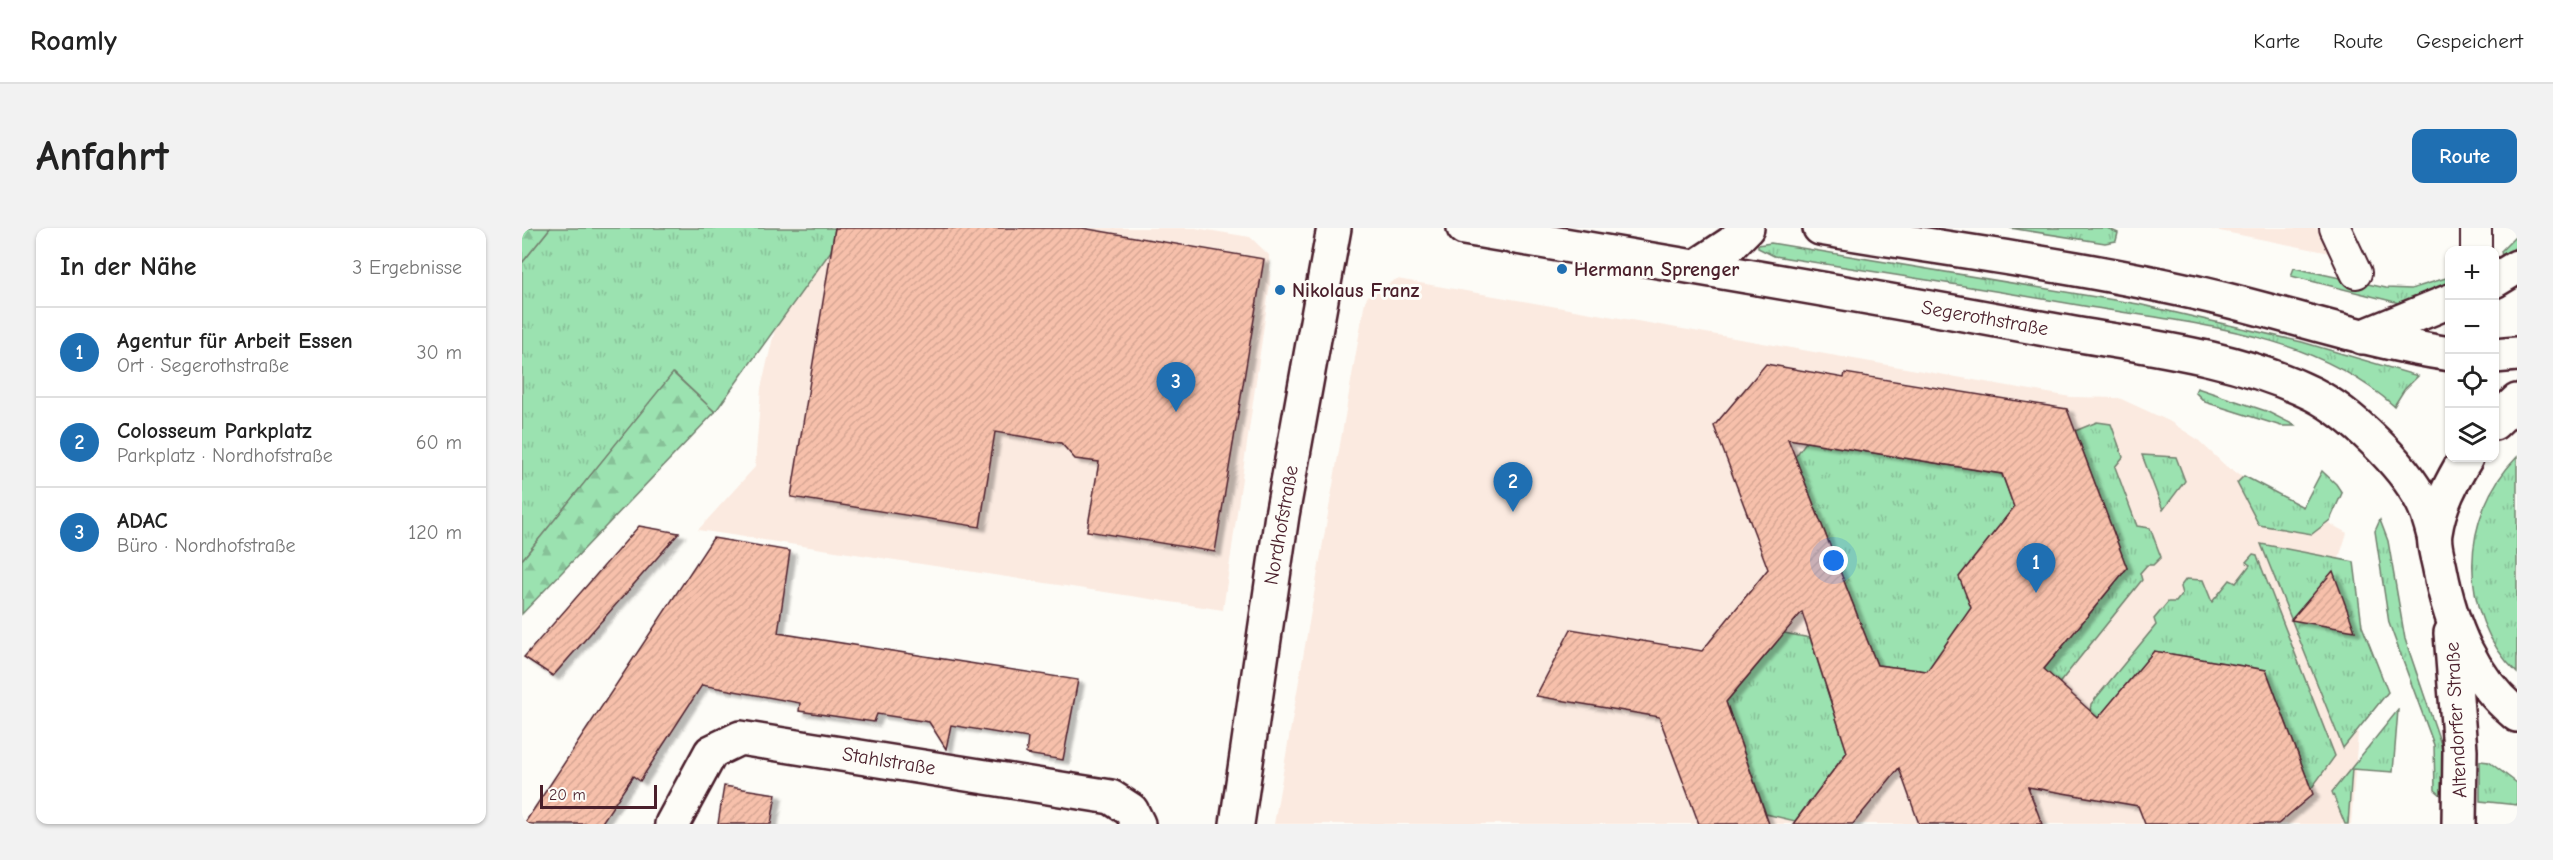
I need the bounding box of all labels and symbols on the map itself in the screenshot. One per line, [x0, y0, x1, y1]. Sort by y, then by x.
place label: Hermann Sprenger [1574, 258, 1739, 281]
marker: Hermann Sprenger [1555, 262, 1569, 276]
place label: Nikolaus Franz [1292, 279, 1420, 302]
marker: Nikolaus Franz [1273, 283, 1287, 297]
street label: Segerothstraße [1920, 296, 2050, 340]
pin: 3 [1156, 362, 1196, 412]
pin: 2 [1494, 462, 1532, 512]
street label: Nordhofstraße [1259, 463, 1303, 587]
pin: 1 [2016, 544, 2056, 593]
your location [1819, 546, 1848, 575]
street label: Altendorfer Straße [2440, 641, 2472, 799]
street label: Stahlstraße [841, 742, 937, 780]
scale bar [540, 782, 657, 810]

